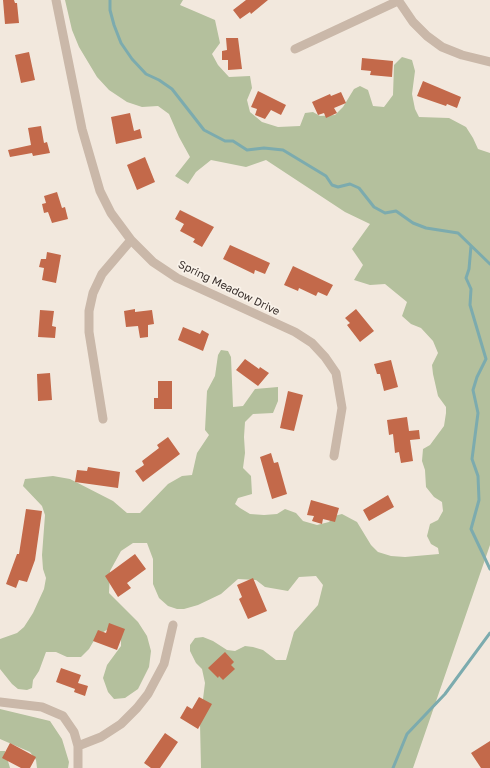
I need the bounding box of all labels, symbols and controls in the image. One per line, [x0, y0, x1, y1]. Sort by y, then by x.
street label: Spring Meadow Drive [176, 258, 282, 318]

